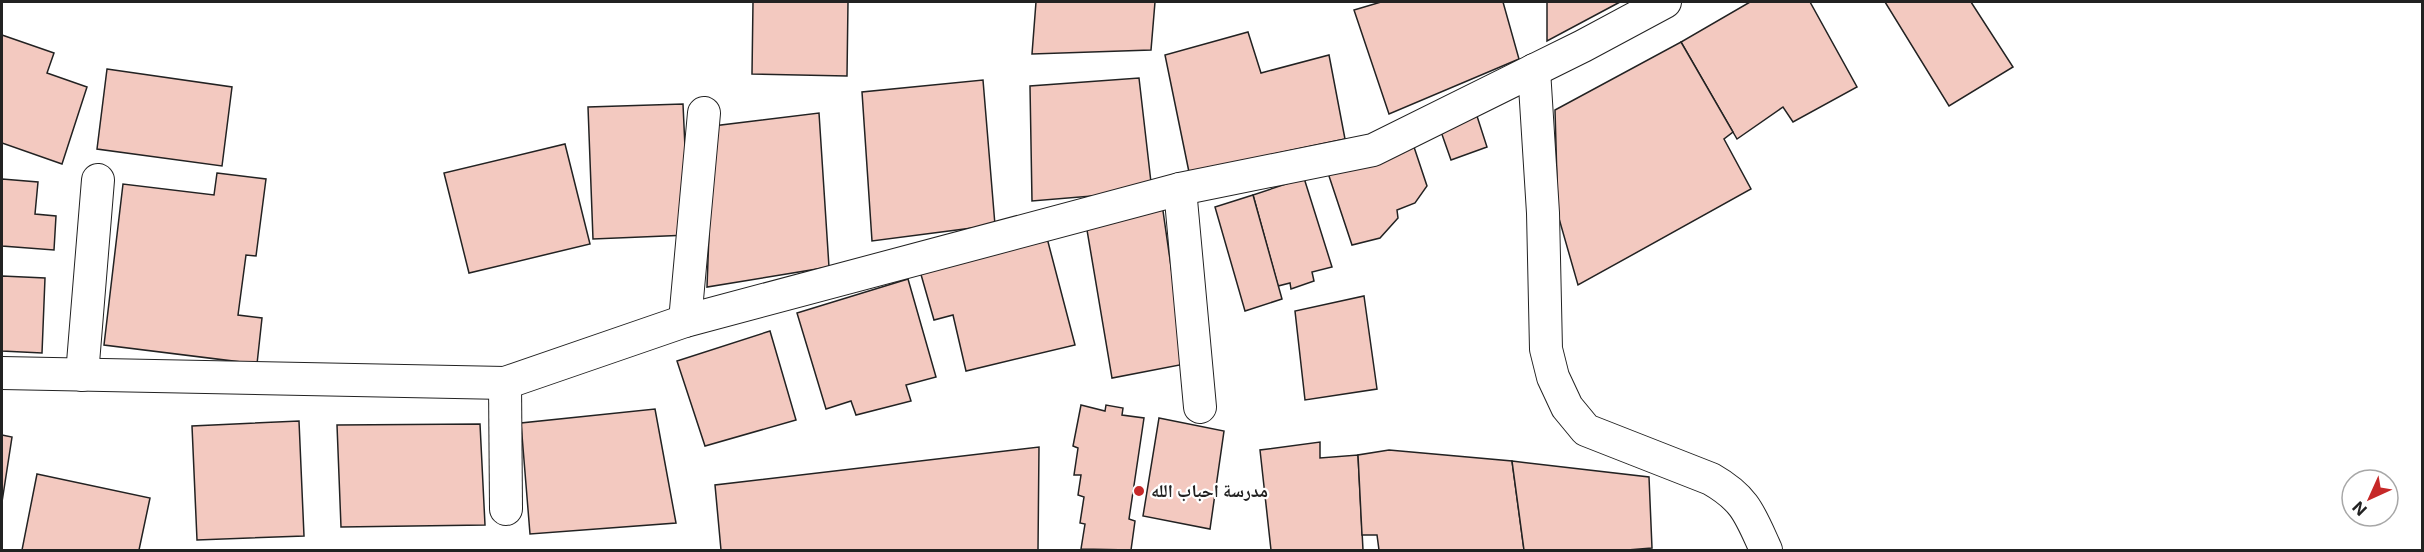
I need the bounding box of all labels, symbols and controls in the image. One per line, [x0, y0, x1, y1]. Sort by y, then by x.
north arrow [2340, 468, 2400, 528]
place label: مدرسة احباب الله [1151, 480, 1268, 502]
marker: مدرسة احباب الله [1132, 484, 1146, 498]
text: N [2348, 497, 2371, 520]

